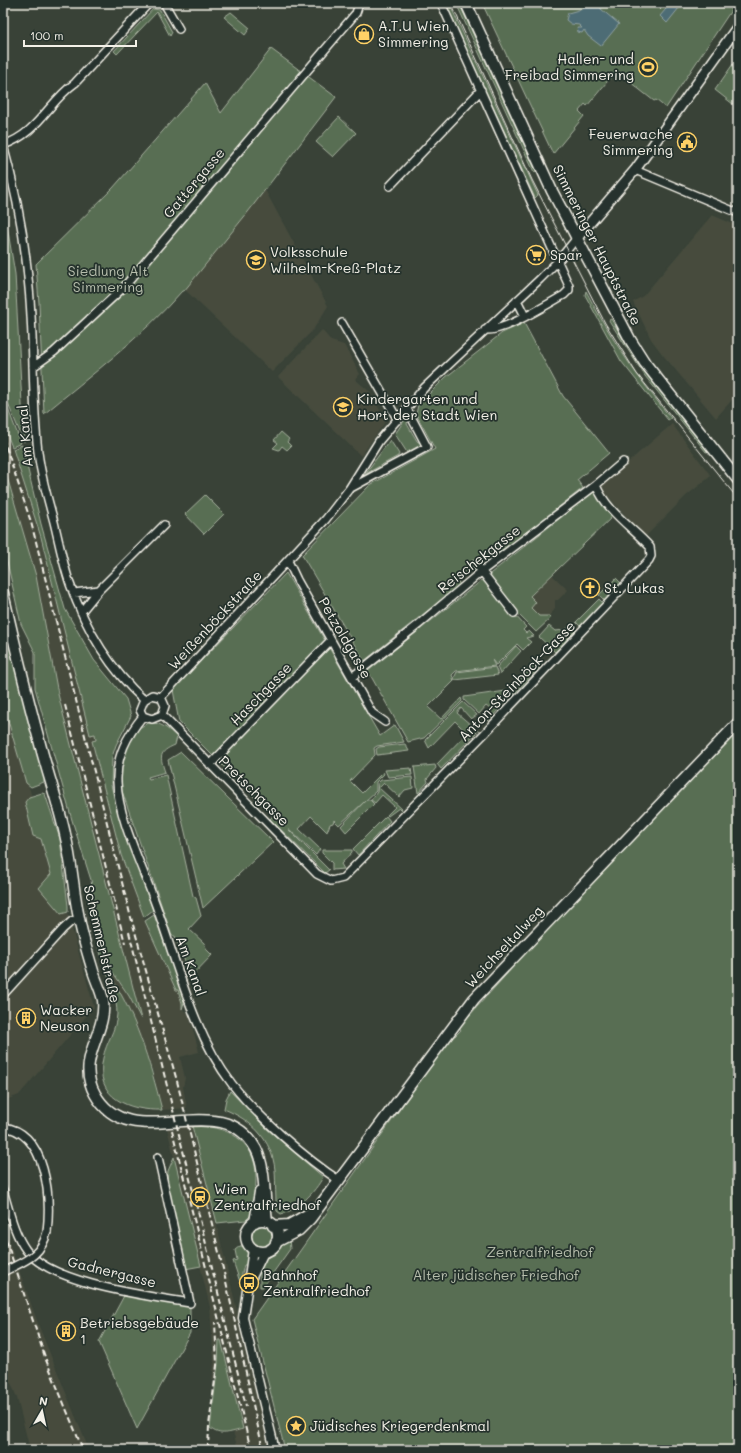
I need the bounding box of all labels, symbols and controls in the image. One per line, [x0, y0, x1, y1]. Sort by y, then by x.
place label: A.T.U Wien Simmering [378, 16, 449, 51]
scale bar [24, 22, 136, 48]
shop icon: A.T.U Wien Simmering [353, 23, 375, 45]
text: 100 m [30, 27, 64, 43]
place label: Hallen- und Freibad Simmering [505, 49, 634, 84]
sports icon: Hallen- und Freibad Simmering [637, 56, 659, 78]
place label: Feuerwache Simmering [589, 124, 673, 159]
public building icon: Feuerwache Simmering [676, 131, 698, 153]
street label: Gattergasse [159, 144, 229, 222]
street label: Simmeringer Hauptstraße [549, 161, 646, 328]
place label: Volksschule Wilhelm-Kreß-Platz [270, 242, 401, 277]
supermarket icon: Spar [525, 244, 547, 266]
place label: Spar [550, 245, 582, 264]
school or university icon: Volksschule Wilhelm-Kreß-Platz [245, 249, 267, 271]
park label: Siedlung Alt Simmering [68, 261, 148, 296]
place label: Kindergarten und Hort der Stadt Wien [357, 389, 497, 424]
school or university icon: Kindergarten und Hort der Stadt Wien [332, 396, 354, 418]
street label: Am Kanal [12, 404, 37, 468]
street label: Reischekgasse [433, 520, 524, 597]
street label: Weißenböckstraße [163, 566, 266, 674]
church icon: St. Lukas [579, 577, 601, 599]
place label: St. Lukas [604, 578, 665, 597]
street label: Petzoldgasse [314, 594, 376, 682]
street label: Anton-Steinböck-Gasse [454, 616, 579, 745]
street label: Haschgasse [226, 658, 296, 729]
street label: Pretschgasse [215, 751, 294, 830]
street label: Schemmerlstraße [80, 883, 125, 1005]
street label: Weichseltalweg [460, 901, 547, 992]
street label: Am Kanal [172, 933, 211, 998]
place label: Wacker Neuson [40, 1000, 92, 1035]
building icon: Wacker Neuson [15, 1007, 37, 1029]
place label: Wien Zentralfriedhof [214, 1179, 322, 1214]
station icon: Wien Zentralfriedhof [189, 1186, 211, 1208]
park label: Zentralfriedhof [486, 1242, 594, 1261]
street label: Gadnergasse [66, 1251, 158, 1292]
place label: Bahnhof Zentralfriedhof [263, 1265, 371, 1300]
park label: Alter jüdischer Friedhof [413, 1265, 580, 1284]
bus stop icon: Bahnhof Zentralfriedhof [238, 1272, 260, 1294]
place label: Betriebsgebäude 1 [80, 1313, 199, 1348]
building icon: Betriebsgebäude 1 [55, 1320, 77, 1342]
north arrow [22, 1391, 62, 1431]
text: N [38, 1393, 49, 1409]
place icon: Jüdisches Kriegerdenkmal [285, 1415, 307, 1437]
place label: Jüdisches Kriegerdenkmal [310, 1416, 490, 1435]

